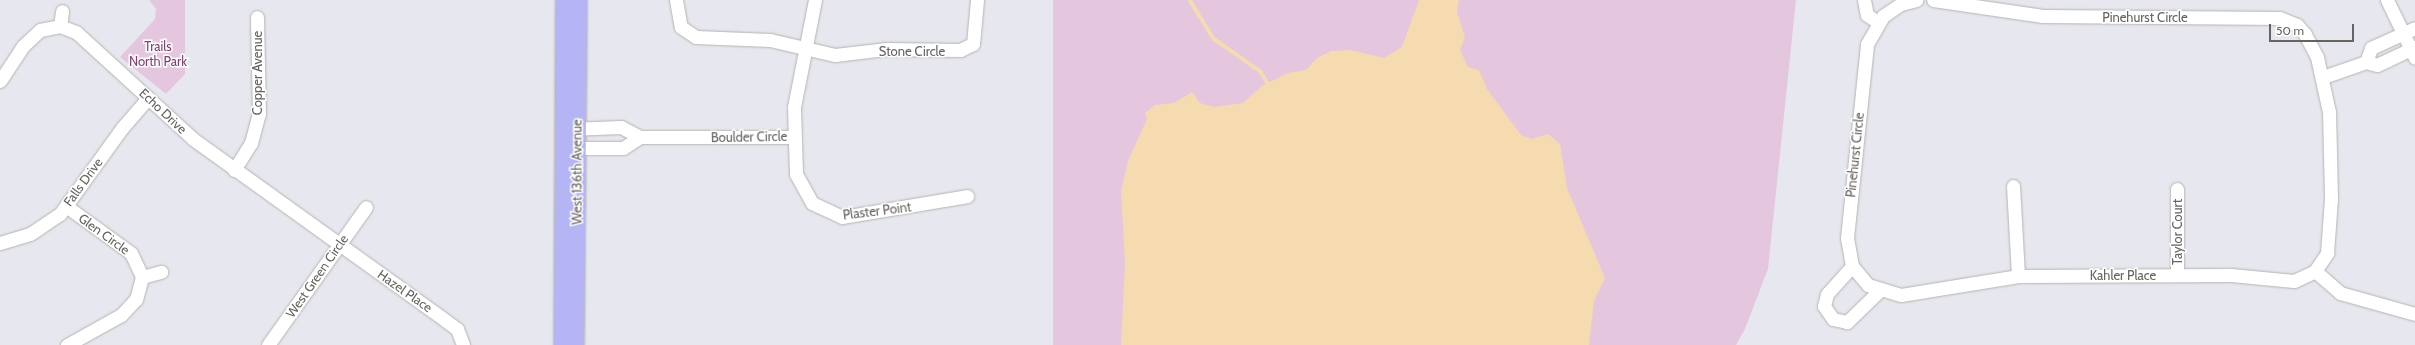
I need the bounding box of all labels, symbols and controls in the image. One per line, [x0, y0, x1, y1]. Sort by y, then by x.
street label: Pinehurst Circle [2102, 9, 2188, 25]
scale bar [2271, 16, 2356, 42]
text: 50 m [2276, 23, 2304, 38]
street label: Copper Avenue [249, 31, 265, 115]
park label: Trails North Park [129, 39, 187, 70]
street label: Stone Circle [879, 43, 945, 59]
street label: Echo Drive [136, 85, 190, 137]
street label: Pinehurst Circle [1843, 112, 1867, 198]
street label: West 136th Avenue [569, 119, 585, 225]
street label: Boulder Circle [711, 129, 787, 145]
street label: Falls Drive [60, 155, 106, 209]
street label: Plaster Point [842, 199, 912, 223]
street label: Taylor Court [2169, 199, 2185, 265]
street label: Glen Circle [75, 210, 133, 258]
street label: West Green Circle [283, 231, 351, 321]
street label: Hazel Place [375, 267, 435, 315]
street label: Kahler Place [2090, 267, 2156, 283]

